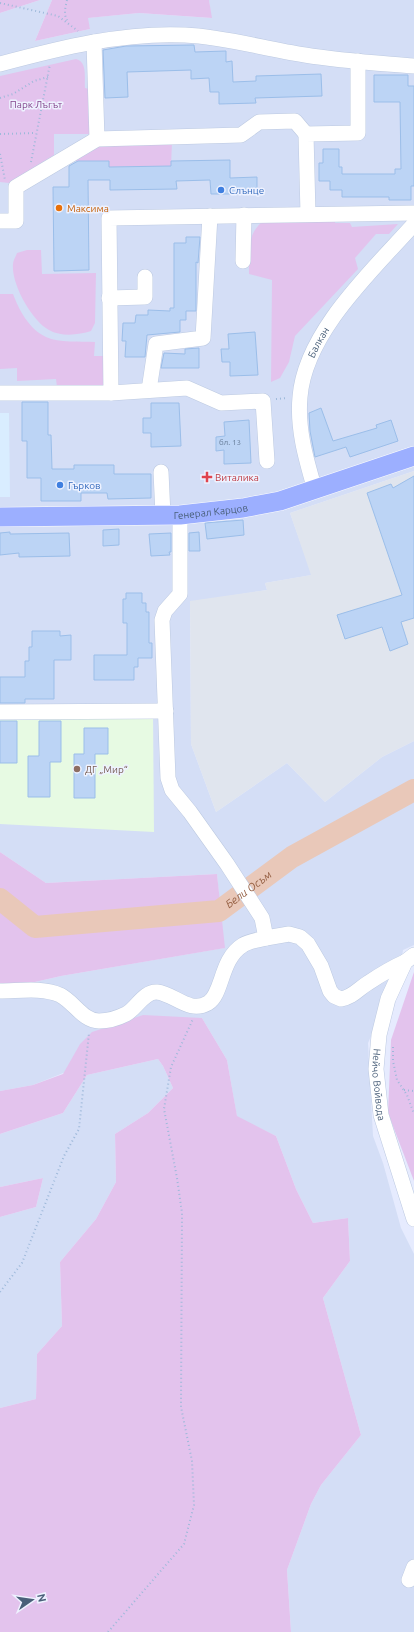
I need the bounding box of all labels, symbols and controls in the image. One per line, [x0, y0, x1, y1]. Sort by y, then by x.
park label: Парк Лъгът [10, 99, 63, 110]
marker: Слънце [216, 185, 226, 195]
place label: Слънце [229, 185, 264, 196]
marker: Максима [54, 203, 64, 213]
place label: Максима [67, 203, 109, 214]
street label: Балкан [306, 325, 331, 359]
house number: бл. 13 [219, 438, 241, 447]
marker: Виталика [202, 472, 212, 482]
place label: Виталика [215, 472, 259, 483]
marker: Гърков [55, 480, 65, 490]
place label: Гърков [68, 480, 101, 491]
street label: Генерал Карцов [174, 502, 249, 521]
marker: ДГ „Мир“ [72, 764, 82, 774]
place label: ДГ „Мир“ [85, 764, 128, 775]
water label: Бели Осъм [223, 868, 274, 910]
street label: Нейчо Войвода [370, 1048, 387, 1122]
north arrow [12, 1580, 52, 1620]
text: N [35, 1592, 49, 1603]

